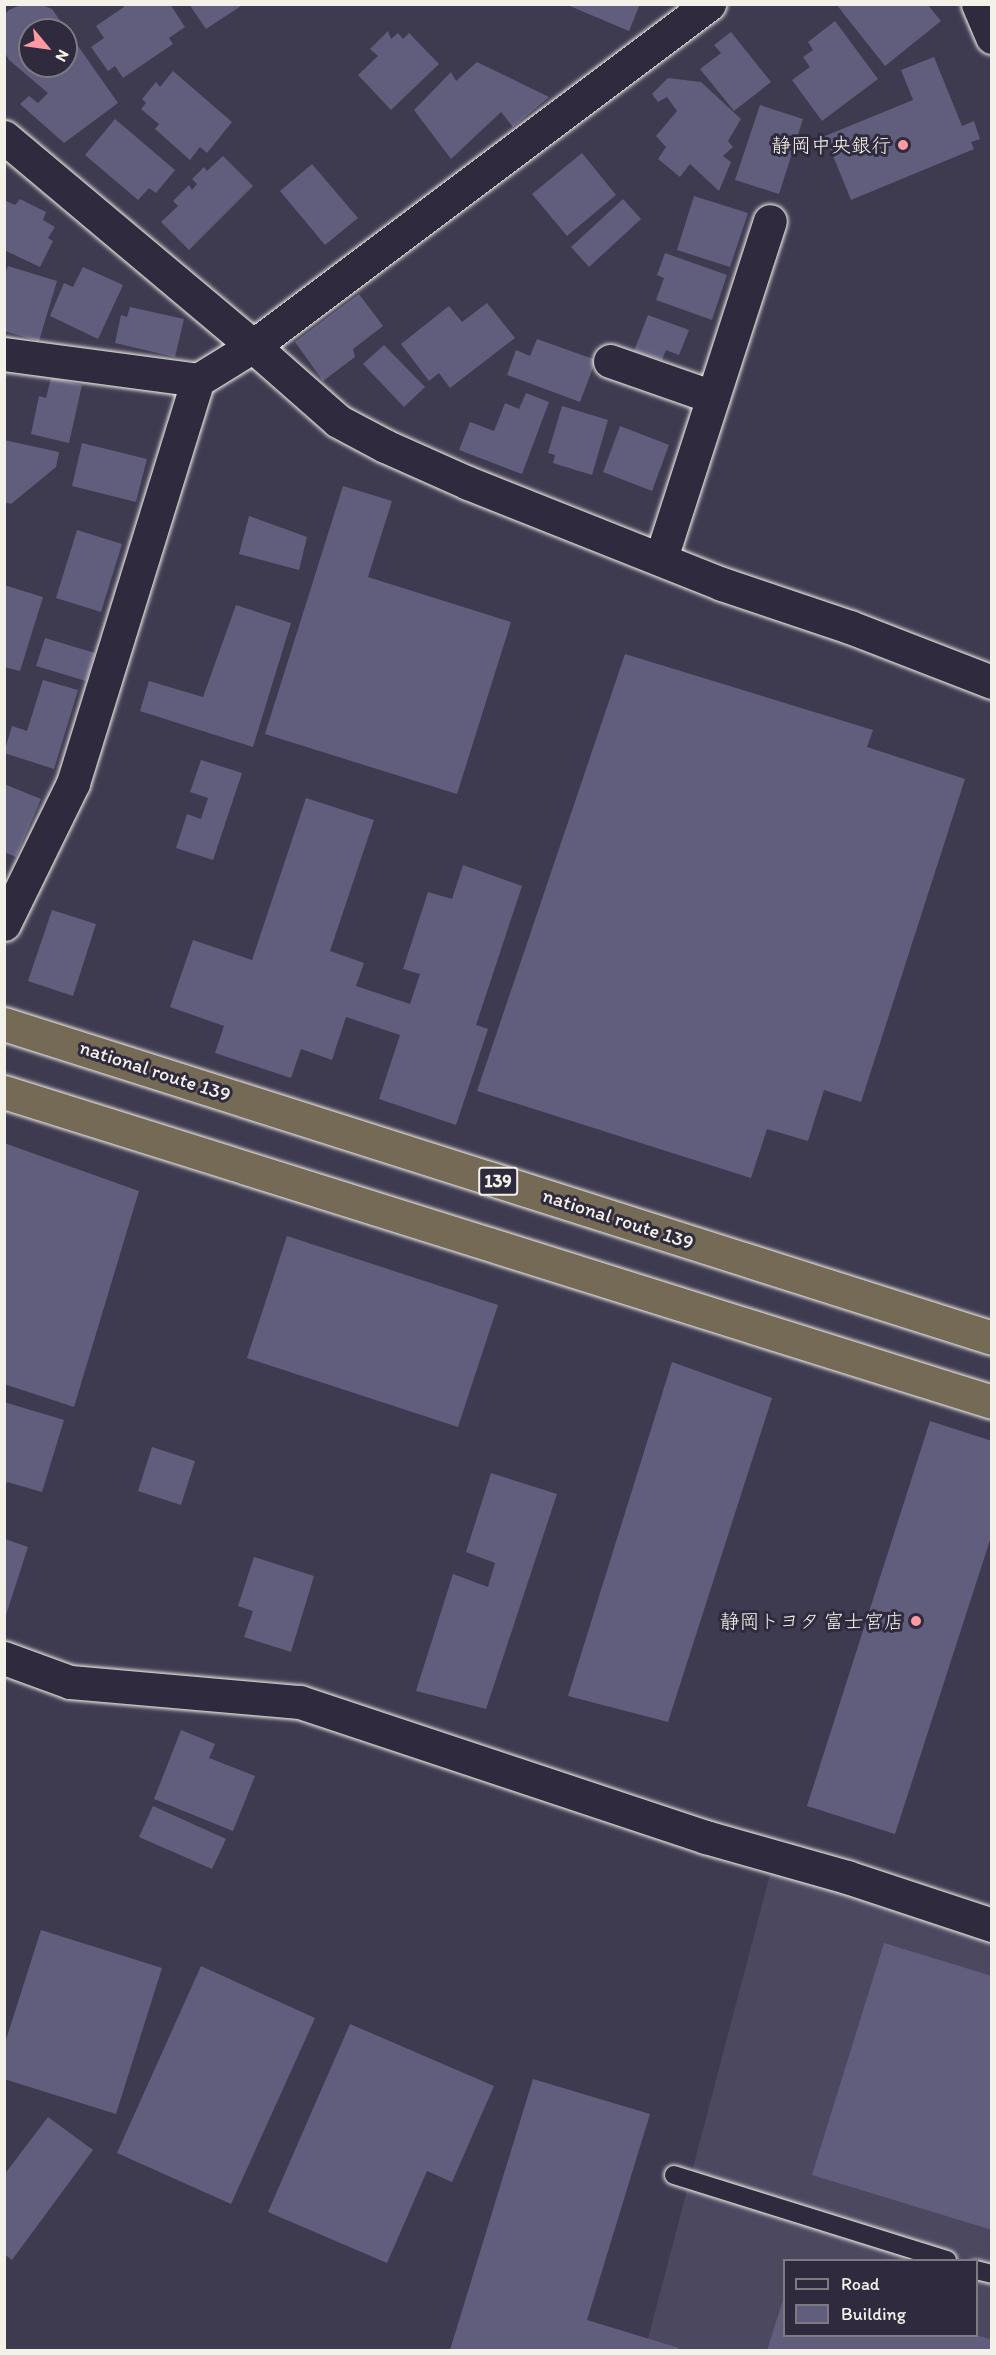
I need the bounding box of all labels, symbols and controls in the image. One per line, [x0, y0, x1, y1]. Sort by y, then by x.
north arrow [18, 18, 78, 78]
text: N [52, 47, 73, 65]
place label: 静岡中央銀行 [771, 133, 891, 157]
marker: 静岡中央銀行 [896, 138, 910, 152]
street label: national route 139 [76, 1035, 234, 1107]
road number: 139 [477, 1166, 519, 1196]
street label: national route 139 [539, 1183, 697, 1255]
place label: 静岡トヨタ 富士宮店 [720, 1609, 904, 1633]
marker: 静岡トヨタ 富士宮店 [909, 1614, 923, 1628]
legend [783, 2259, 978, 2337]
text: Road [841, 2273, 880, 2295]
text: Building [841, 2303, 906, 2325]

